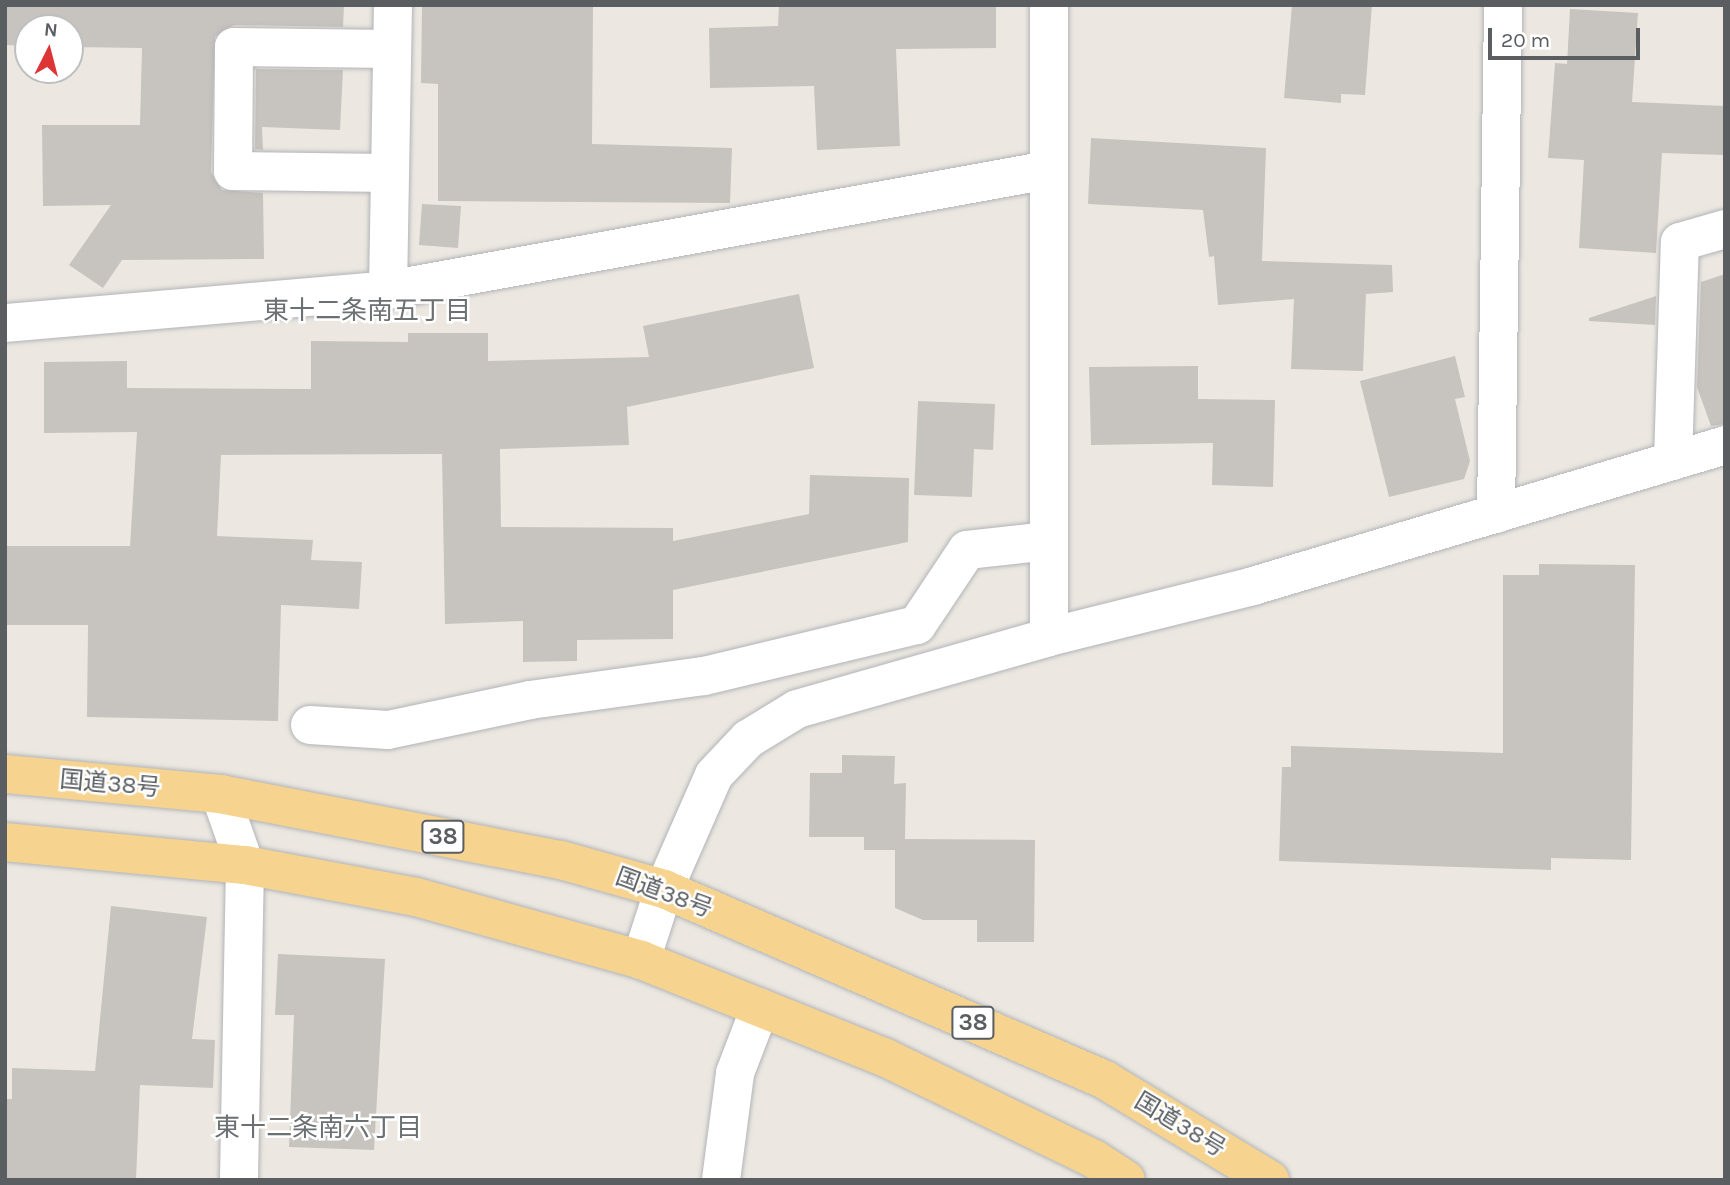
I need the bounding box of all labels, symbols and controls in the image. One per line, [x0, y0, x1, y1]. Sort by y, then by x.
north arrow [14, 14, 84, 84]
scale bar [1492, 14, 1644, 58]
text: N [43, 18, 59, 42]
text: 20 m [1501, 28, 1550, 52]
district label: 東十二条南五丁目 [263, 295, 471, 327]
street label: 国道38号 [58, 765, 162, 803]
road number: 38 [420, 818, 466, 856]
street label: 国道38号 [612, 862, 716, 924]
road number: 38 [950, 1004, 996, 1042]
street label: 国道38号 [1129, 1087, 1231, 1163]
district label: 東十二条南六丁目 [214, 1112, 422, 1144]

